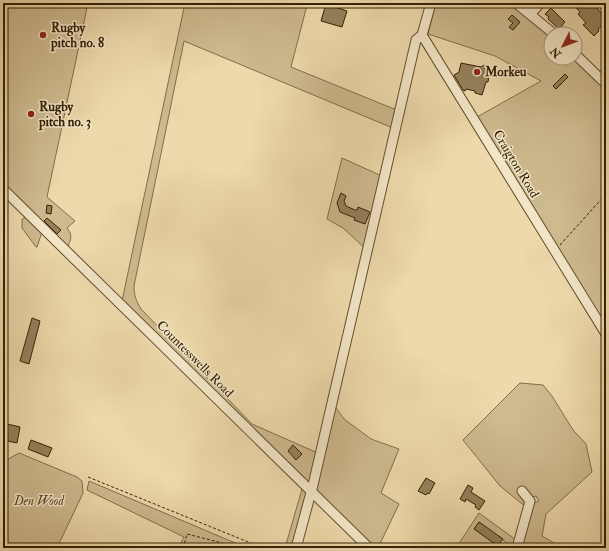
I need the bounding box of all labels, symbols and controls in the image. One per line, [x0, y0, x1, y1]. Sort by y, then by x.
place label: Rugby pitch no. 8 [50, 20, 104, 52]
north arrow [543, 26, 583, 66]
marker: Rugby pitch no. 8 [38, 30, 48, 40]
text: N [547, 43, 565, 61]
place label: Morkeu [484, 64, 527, 80]
marker: Morkeu [472, 67, 482, 77]
place label: Rugby pitch no. 3 [38, 99, 91, 131]
marker: Rugby pitch no. 3 [26, 109, 36, 119]
street label: Craigton Road [489, 127, 543, 201]
street label: Countesswells Road [153, 317, 237, 401]
park label: Den Wood [13, 493, 65, 509]

